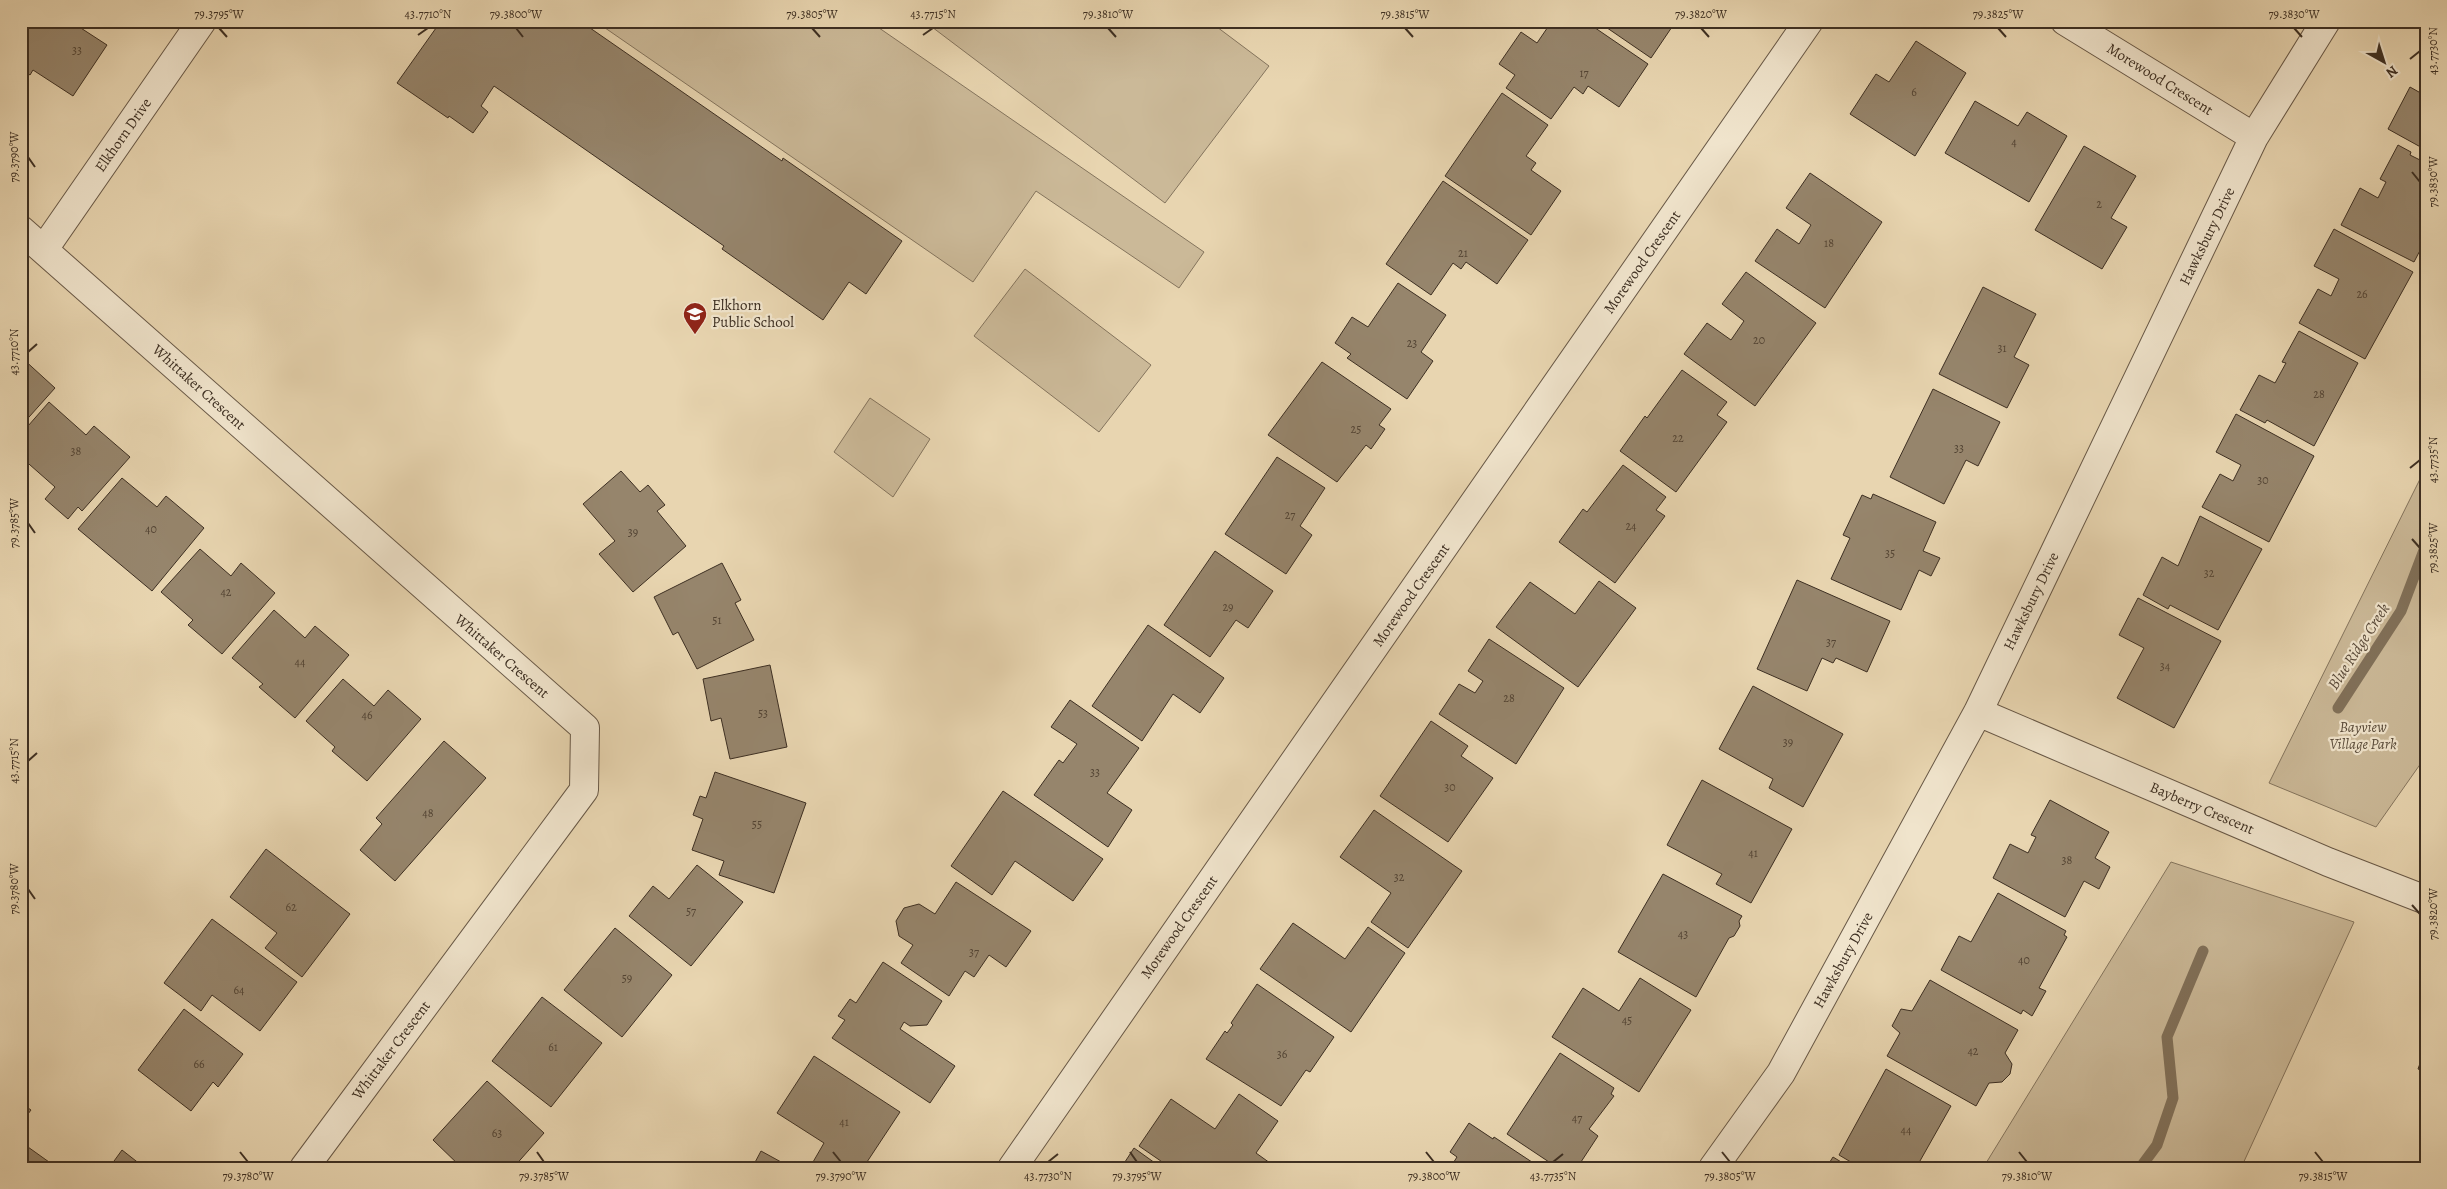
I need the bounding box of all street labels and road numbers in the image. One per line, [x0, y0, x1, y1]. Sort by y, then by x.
street label: Morewood Crescent [2103, 38, 2217, 120]
street label: Elkhorn Drive [90, 94, 156, 176]
street label: Hawksbury Drive [2175, 183, 2240, 288]
street label: Morewood Crescent [1599, 206, 1685, 318]
street label: Whittaker Crescent [147, 339, 250, 434]
street label: Morewood Crescent [1368, 539, 1454, 651]
street label: Hawksbury Drive [1999, 548, 2064, 653]
street label: Whittaker Crescent [450, 609, 554, 703]
street label: Bayberry Crescent [2147, 777, 2257, 839]
street label: Morewood Crescent [1136, 871, 1222, 983]
street label: Hawksbury Drive [1808, 908, 1878, 1012]
street label: Whittaker Crescent [347, 996, 435, 1104]

